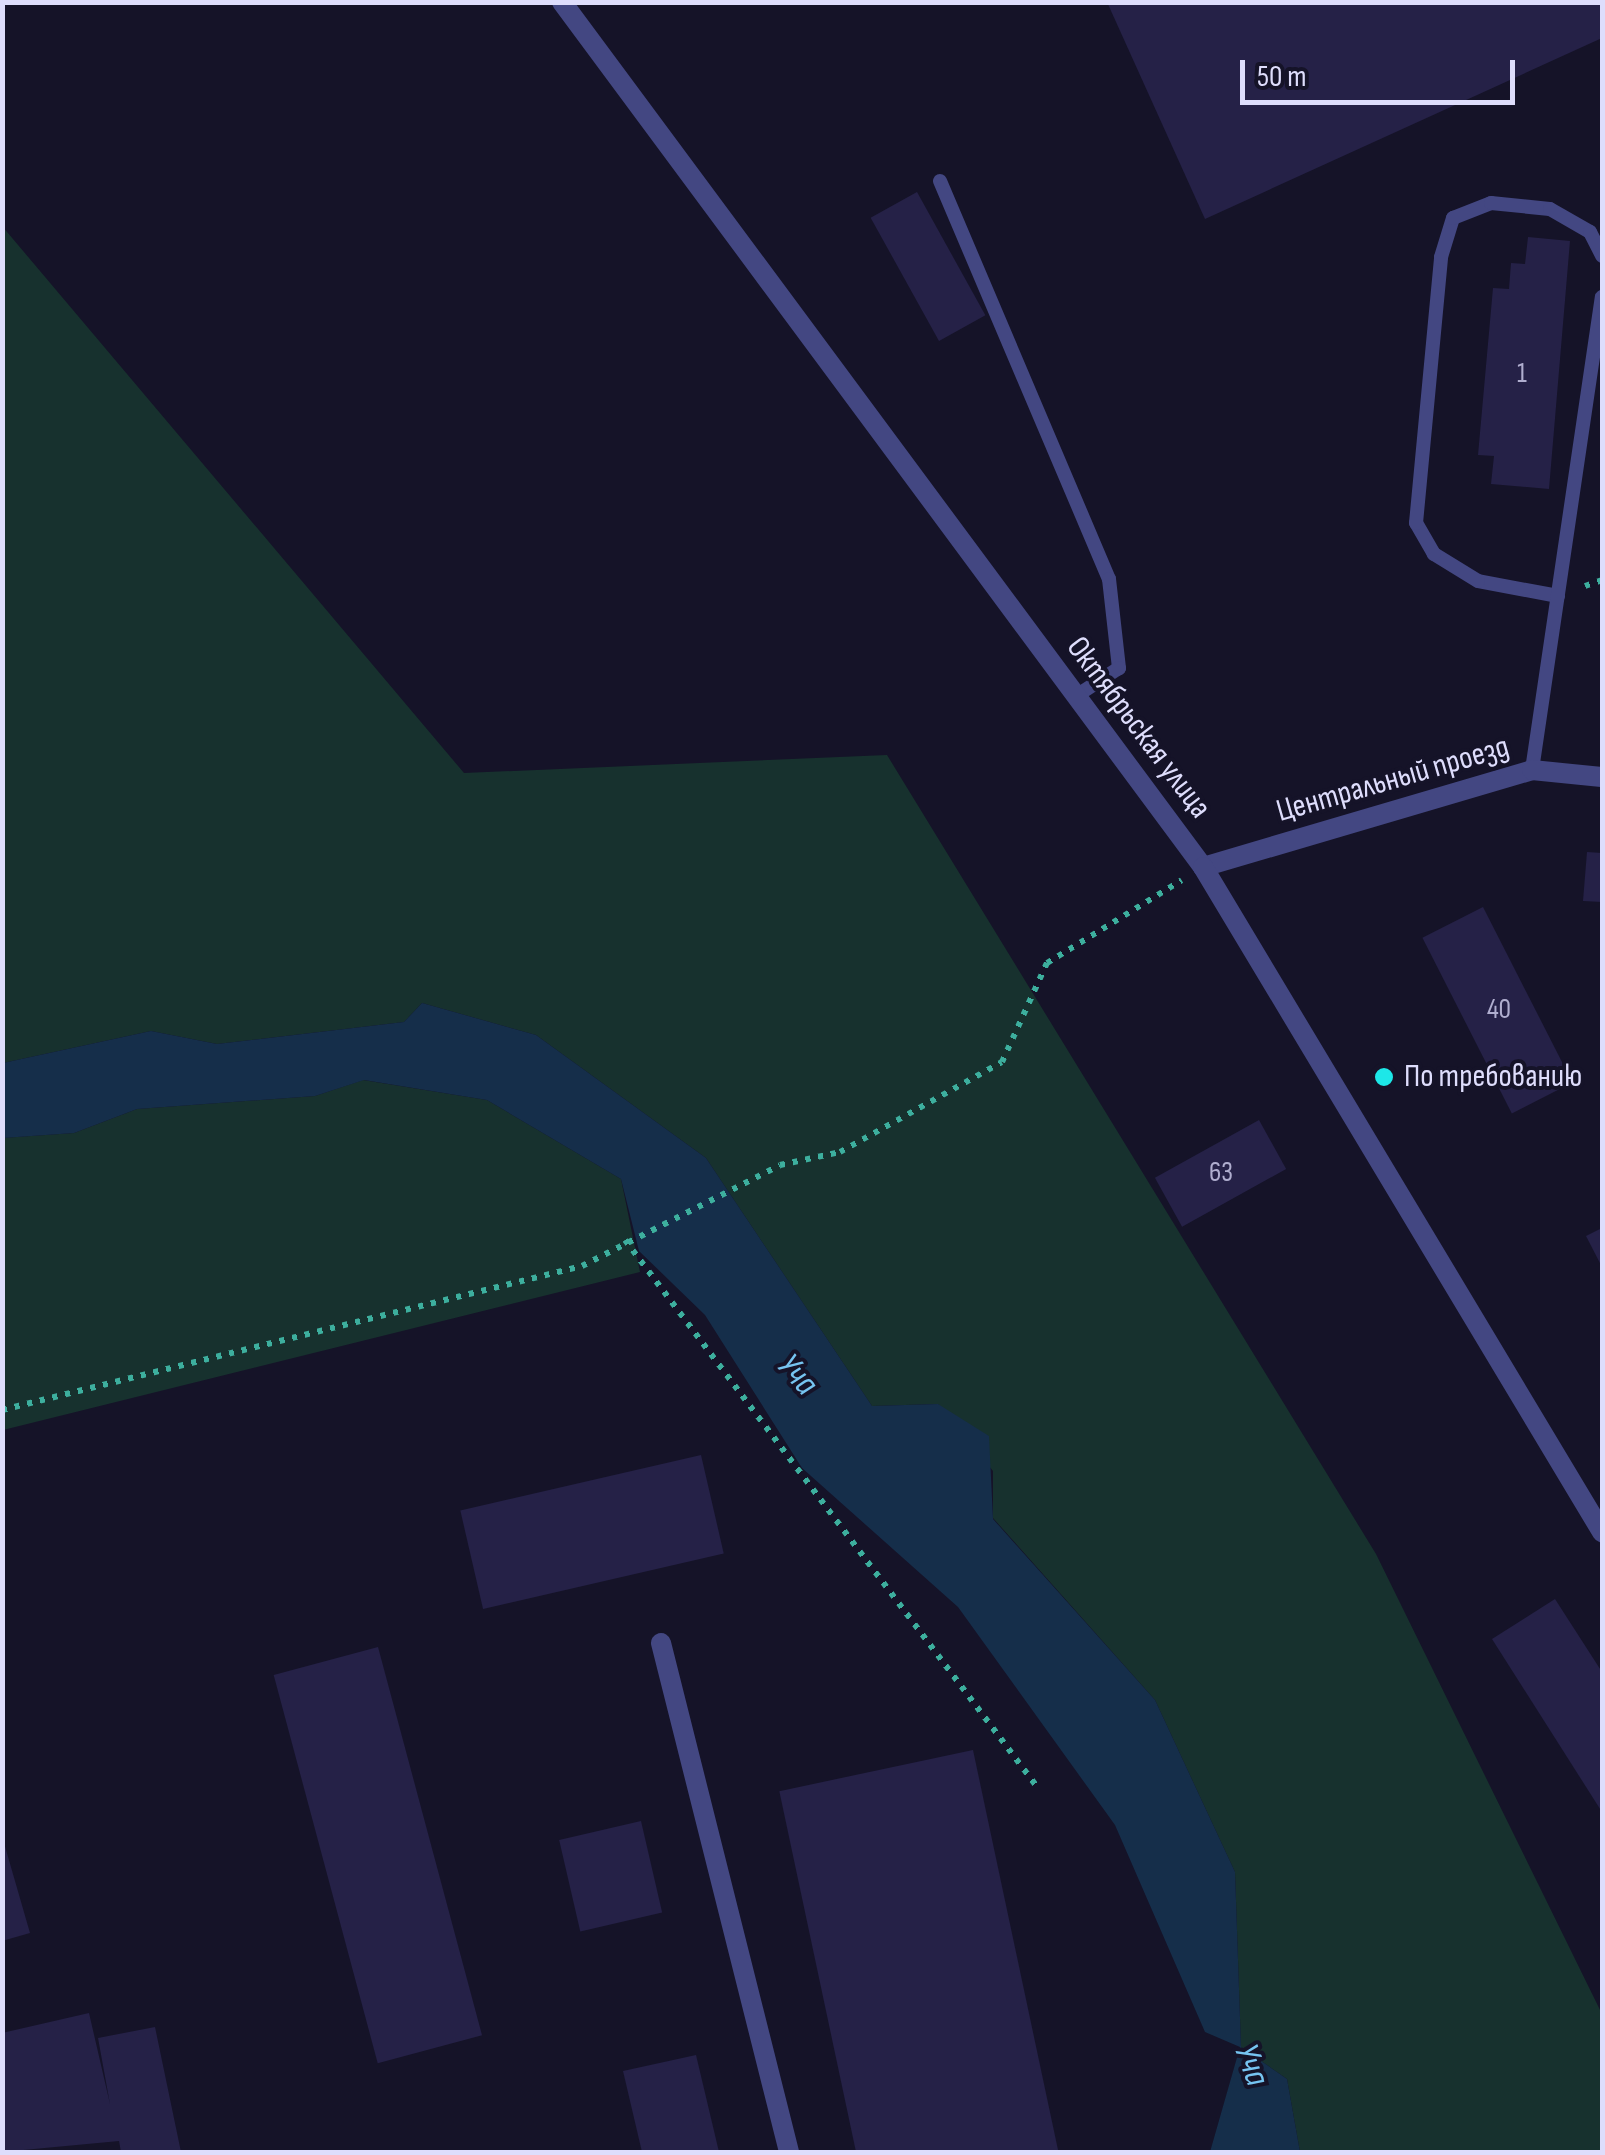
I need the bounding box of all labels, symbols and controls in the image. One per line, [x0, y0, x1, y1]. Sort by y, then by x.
scale bar [1245, 40, 1520, 102]
text: 50 m [1257, 59, 1306, 95]
house number: 1 [1517, 357, 1527, 391]
street label: Октябрьская улица [1057, 630, 1219, 826]
street label: Центральный проезд [1272, 728, 1514, 832]
house number: 40 [1487, 993, 1511, 1027]
place label: По требованию [1404, 1058, 1582, 1096]
marker: По требованию [1373, 1066, 1395, 1088]
house number: 63 [1209, 1156, 1233, 1190]
water label: Уча [768, 1346, 826, 1404]
water label: Уча [1224, 2038, 1278, 2092]

